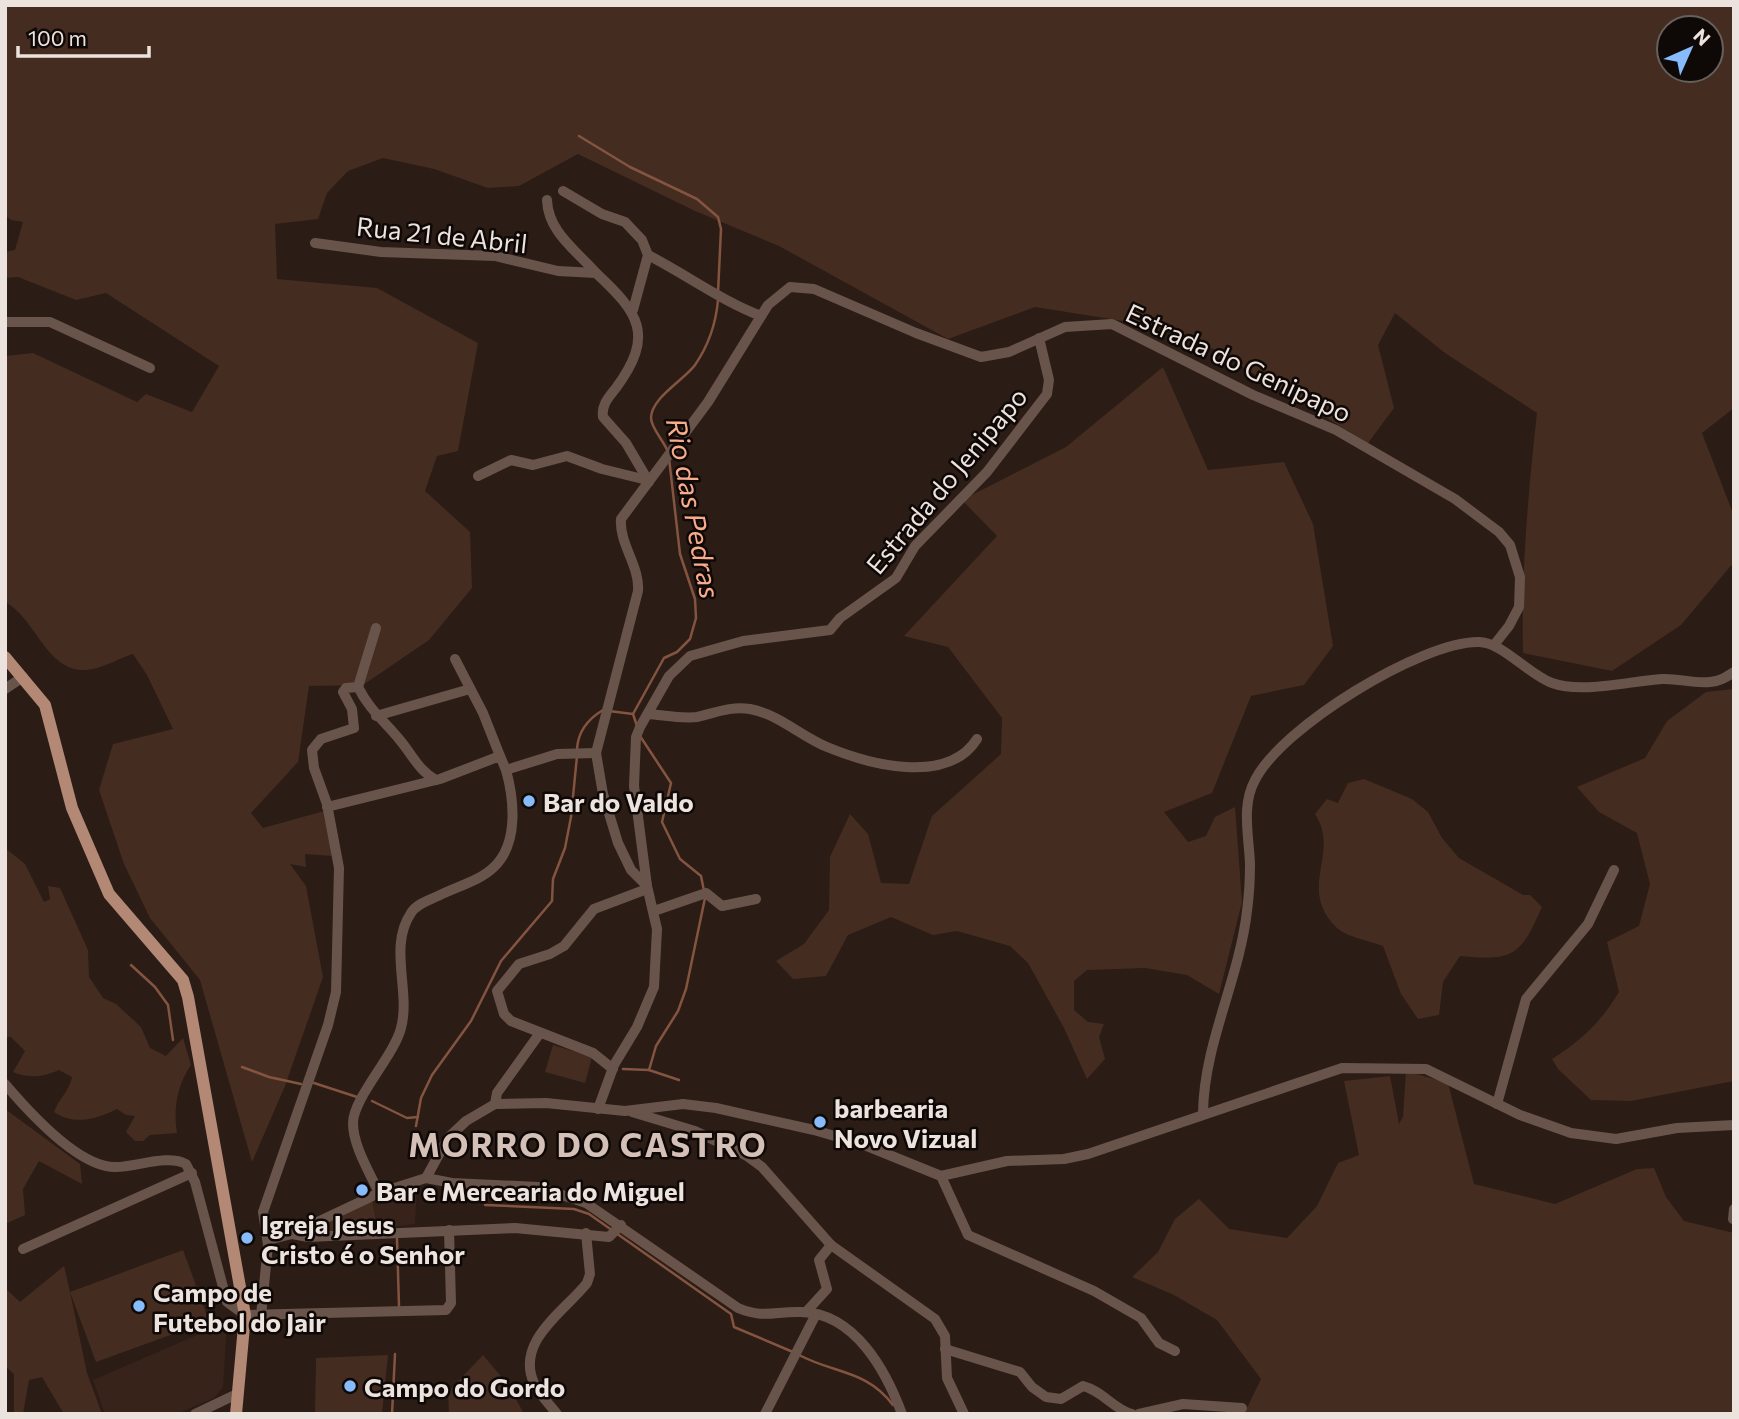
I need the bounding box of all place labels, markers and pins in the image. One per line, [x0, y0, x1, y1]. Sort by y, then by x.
place label: Bar do Valdo [543, 786, 694, 817]
marker: Bar do Valdo [521, 793, 537, 809]
place label: barbearia Novo Vizual [834, 1092, 977, 1153]
marker: barbearia Novo Vizual [812, 1114, 828, 1130]
place label: Bar e Mercearia do Miguel [376, 1175, 685, 1206]
marker: Bar e Mercearia do Miguel [354, 1182, 370, 1198]
place label: Igreja Jesus Cristo é o Senhor [261, 1208, 465, 1269]
marker: Igreja Jesus Cristo é o Senhor [239, 1230, 255, 1246]
place label: Campo de Futebol do Jair [153, 1276, 326, 1337]
marker: Campo de Futebol do Jair [131, 1298, 147, 1314]
place label: Campo do Gordo [364, 1371, 565, 1402]
marker: Campo do Gordo [342, 1378, 358, 1394]

